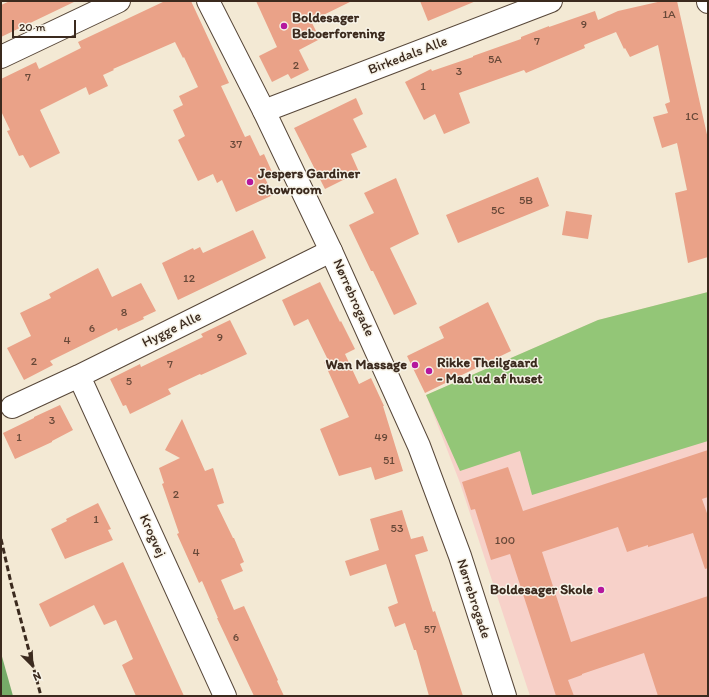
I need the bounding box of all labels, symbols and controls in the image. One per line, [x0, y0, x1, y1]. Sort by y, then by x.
house number: 1A [662, 8, 676, 22]
place label: Boldesager Beboerforening [292, 10, 385, 42]
scale bar [14, 12, 78, 38]
house number: 9 [581, 18, 587, 32]
text: 20 m [19, 20, 46, 34]
marker: Boldesager Beboerforening [279, 21, 289, 31]
street label: Birkedals Alle [366, 33, 450, 79]
house number: 7 [534, 35, 540, 49]
house number: 5A [488, 53, 502, 67]
house number: 2 [293, 59, 299, 73]
house number: 3 [456, 65, 462, 79]
house number: 7 [25, 71, 31, 85]
house number: 1 [420, 80, 426, 94]
house number: 1C [685, 110, 699, 124]
house number: 37 [230, 138, 242, 152]
place label: Jespers Gardiner Showroom [258, 166, 360, 198]
marker: Jespers Gardiner Showroom [245, 177, 255, 187]
house number: 5B [519, 194, 533, 208]
house number: 5C [491, 204, 505, 218]
street label: Nørrebrogade [328, 257, 378, 339]
house number: 12 [183, 272, 195, 286]
house number: 8 [121, 306, 127, 320]
street label: Hygge Alle [140, 308, 204, 352]
house number: 6 [89, 322, 95, 336]
house number: 9 [217, 331, 223, 345]
house number: 4 [63, 334, 71, 348]
house number: 2 [31, 355, 37, 369]
place label: Rikke Theilgaard - Mad ud af huset [437, 355, 543, 388]
place label: Wan Massage [326, 357, 407, 373]
house number: 7 [167, 358, 173, 372]
marker: Wan Massage [410, 360, 420, 370]
marker: Rikke Theilgaard - Mad ud af huset [424, 366, 434, 376]
house number: 5 [126, 375, 132, 389]
house number: 3 [49, 414, 55, 428]
house number: 1 [16, 431, 22, 445]
house number: 49 [374, 431, 388, 445]
house number: 51 [383, 454, 395, 468]
house number: 2 [173, 488, 179, 502]
street label: Krogvej [135, 512, 169, 560]
house number: 1 [93, 513, 99, 527]
house number: 53 [391, 522, 403, 536]
house number: 100 [495, 534, 515, 548]
house number: 4 [192, 546, 200, 560]
street label: Nørrebrogade [452, 557, 494, 641]
place label: Boldesager Skole [490, 582, 593, 598]
marker: Boldesager Skole [596, 585, 606, 595]
house number: 57 [424, 623, 436, 637]
house number: 6 [233, 631, 239, 645]
north arrow [12, 645, 52, 685]
text: N [31, 669, 43, 684]

